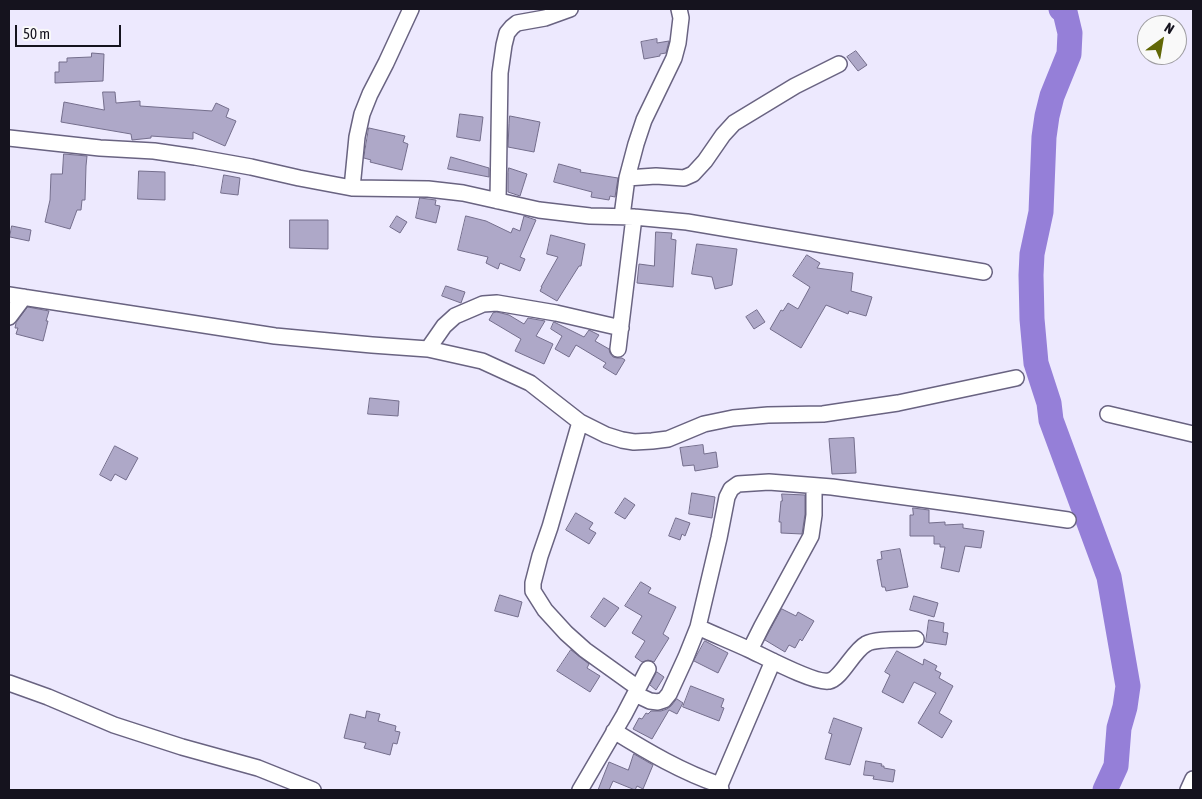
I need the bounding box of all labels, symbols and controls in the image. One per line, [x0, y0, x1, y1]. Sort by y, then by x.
scale bar [18, 15, 124, 47]
north arrow [1137, 15, 1187, 65]
text: N [1162, 19, 1177, 37]
text: 50 m [23, 25, 50, 42]

